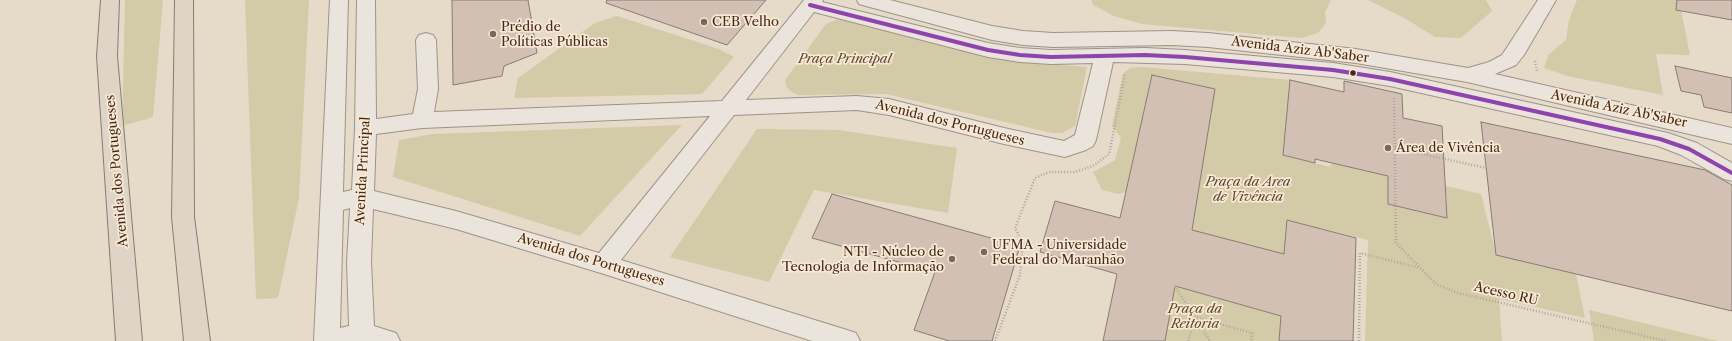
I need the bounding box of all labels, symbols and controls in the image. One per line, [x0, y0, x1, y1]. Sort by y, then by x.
place label: CEB Velho [712, 14, 779, 30]
marker: CEB Velho [699, 17, 709, 27]
place label: Prédio de Políticas Públicas [501, 19, 608, 50]
marker: Prédio de Políticas Públicas [488, 29, 498, 39]
street label: Avenida Aziz Ab'Saber [1230, 34, 1370, 66]
park label: Praça Principal [798, 51, 892, 67]
unlabelled marker [1348, 68, 1358, 78]
street label: Avenida Aziz Ab'Saber [1549, 87, 1689, 131]
street label: Avenida dos Portugueses [103, 94, 131, 248]
street label: Avenida dos Portugueses [874, 97, 1026, 149]
street label: Avenida Principal [352, 116, 374, 226]
place label: Área de Vivência [1396, 140, 1500, 156]
marker: Área de Vivência [1383, 143, 1393, 153]
park label: Praça da Area de Vivência [1205, 174, 1291, 205]
street label: Avenida dos Portugueses [515, 230, 667, 290]
place label: UFMA - Universidade Federal do Maranhão [992, 237, 1127, 268]
place label: NTI - Núcleo de Tecnologia de Informação [782, 244, 944, 275]
marker: UFMA - Universidade Federal do Maranhão [979, 247, 989, 257]
marker: NTI - Núcleo de Tecnologia de Informação [947, 254, 957, 264]
street label: Acesso RU [1472, 279, 1540, 309]
park label: Praça da Reitoria [1168, 301, 1222, 332]

